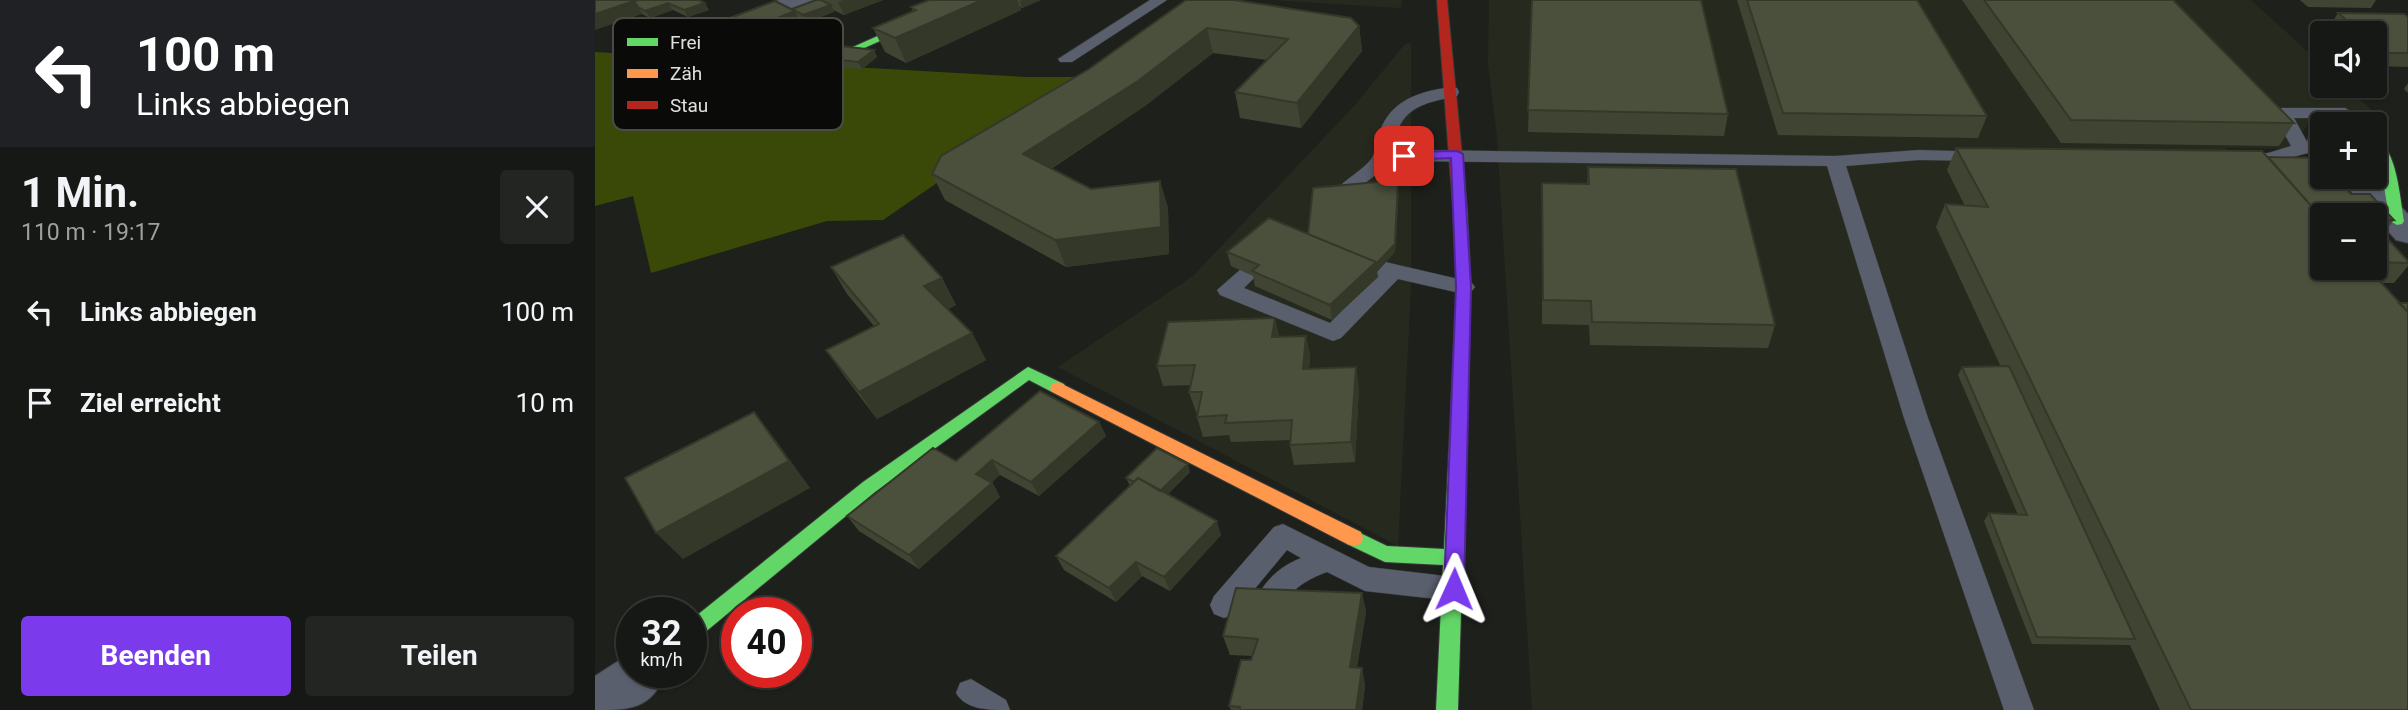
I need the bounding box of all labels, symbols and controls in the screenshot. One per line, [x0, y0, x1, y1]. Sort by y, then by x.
legend [613, 18, 843, 130]
map controls [2310, 21, 2387, 280]
button: sound [2310, 21, 2387, 98]
text: 100 m [136, 26, 275, 83]
icon: left [21, 28, 112, 119]
text: Frei [670, 31, 701, 54]
text: Zäh [670, 62, 702, 85]
text: Links abbiegen [136, 85, 350, 123]
text: Stau [670, 94, 708, 117]
button: + [2310, 112, 2387, 189]
pin [1374, 126, 1434, 186]
icon: arrive [1385, 137, 1423, 175]
text: 1 Min. [21, 168, 139, 217]
button: close [500, 170, 574, 244]
button: − [2310, 203, 2387, 280]
text: 110 m · 19:17 [21, 219, 160, 246]
icon: left [21, 293, 59, 331]
text: Links abbiegen [80, 297, 257, 327]
text: 100 m [501, 297, 574, 327]
icon: arrive [21, 384, 59, 422]
text: Ziel erreicht [80, 388, 221, 418]
text: 10 m [516, 388, 574, 418]
position arrow [1417, 552, 1491, 626]
speed limit sign: 40 [721, 597, 812, 688]
text: 32 [641, 613, 682, 654]
button: Beenden [21, 616, 291, 696]
button: Teilen [305, 616, 574, 696]
text: km/h [640, 649, 683, 670]

